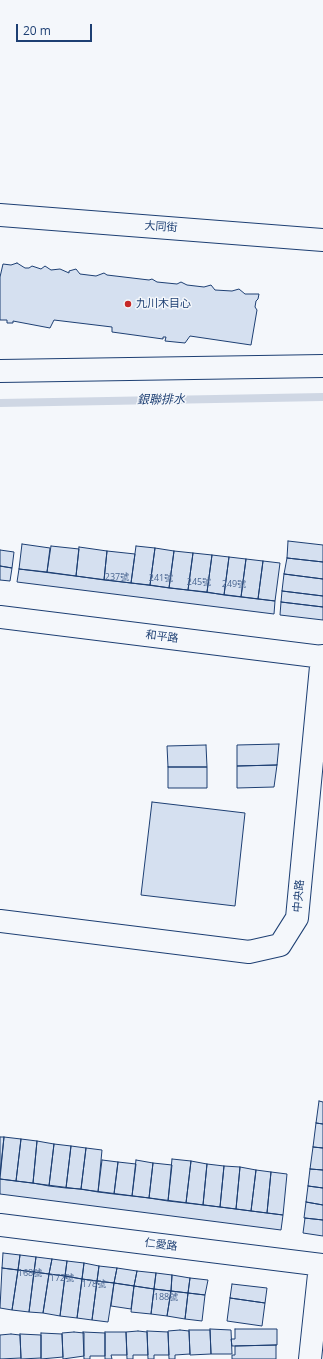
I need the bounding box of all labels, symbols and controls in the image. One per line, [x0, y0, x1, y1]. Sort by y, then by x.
scale bar [18, 16, 94, 42]
text: 20 m [23, 22, 51, 39]
street label: 大同街 [144, 219, 178, 235]
place label: 九川木目心 [136, 297, 191, 311]
marker: 九川木目心 [123, 299, 133, 309]
water label: 銀聯排水 [137, 392, 185, 408]
house number: 237號 [105, 572, 129, 582]
house number: 241號 [149, 573, 173, 583]
house number: 245號 [187, 577, 211, 587]
house number: 249號 [222, 579, 246, 589]
street label: 和平路 [145, 628, 179, 646]
street label: 中央路 [291, 879, 307, 913]
street label: 仁愛路 [144, 1236, 178, 1254]
house number: 168號 [18, 1268, 42, 1278]
house number: 172號 [50, 1273, 74, 1283]
house number: 178號 [82, 1279, 106, 1289]
house number: 188號 [154, 1292, 178, 1302]

